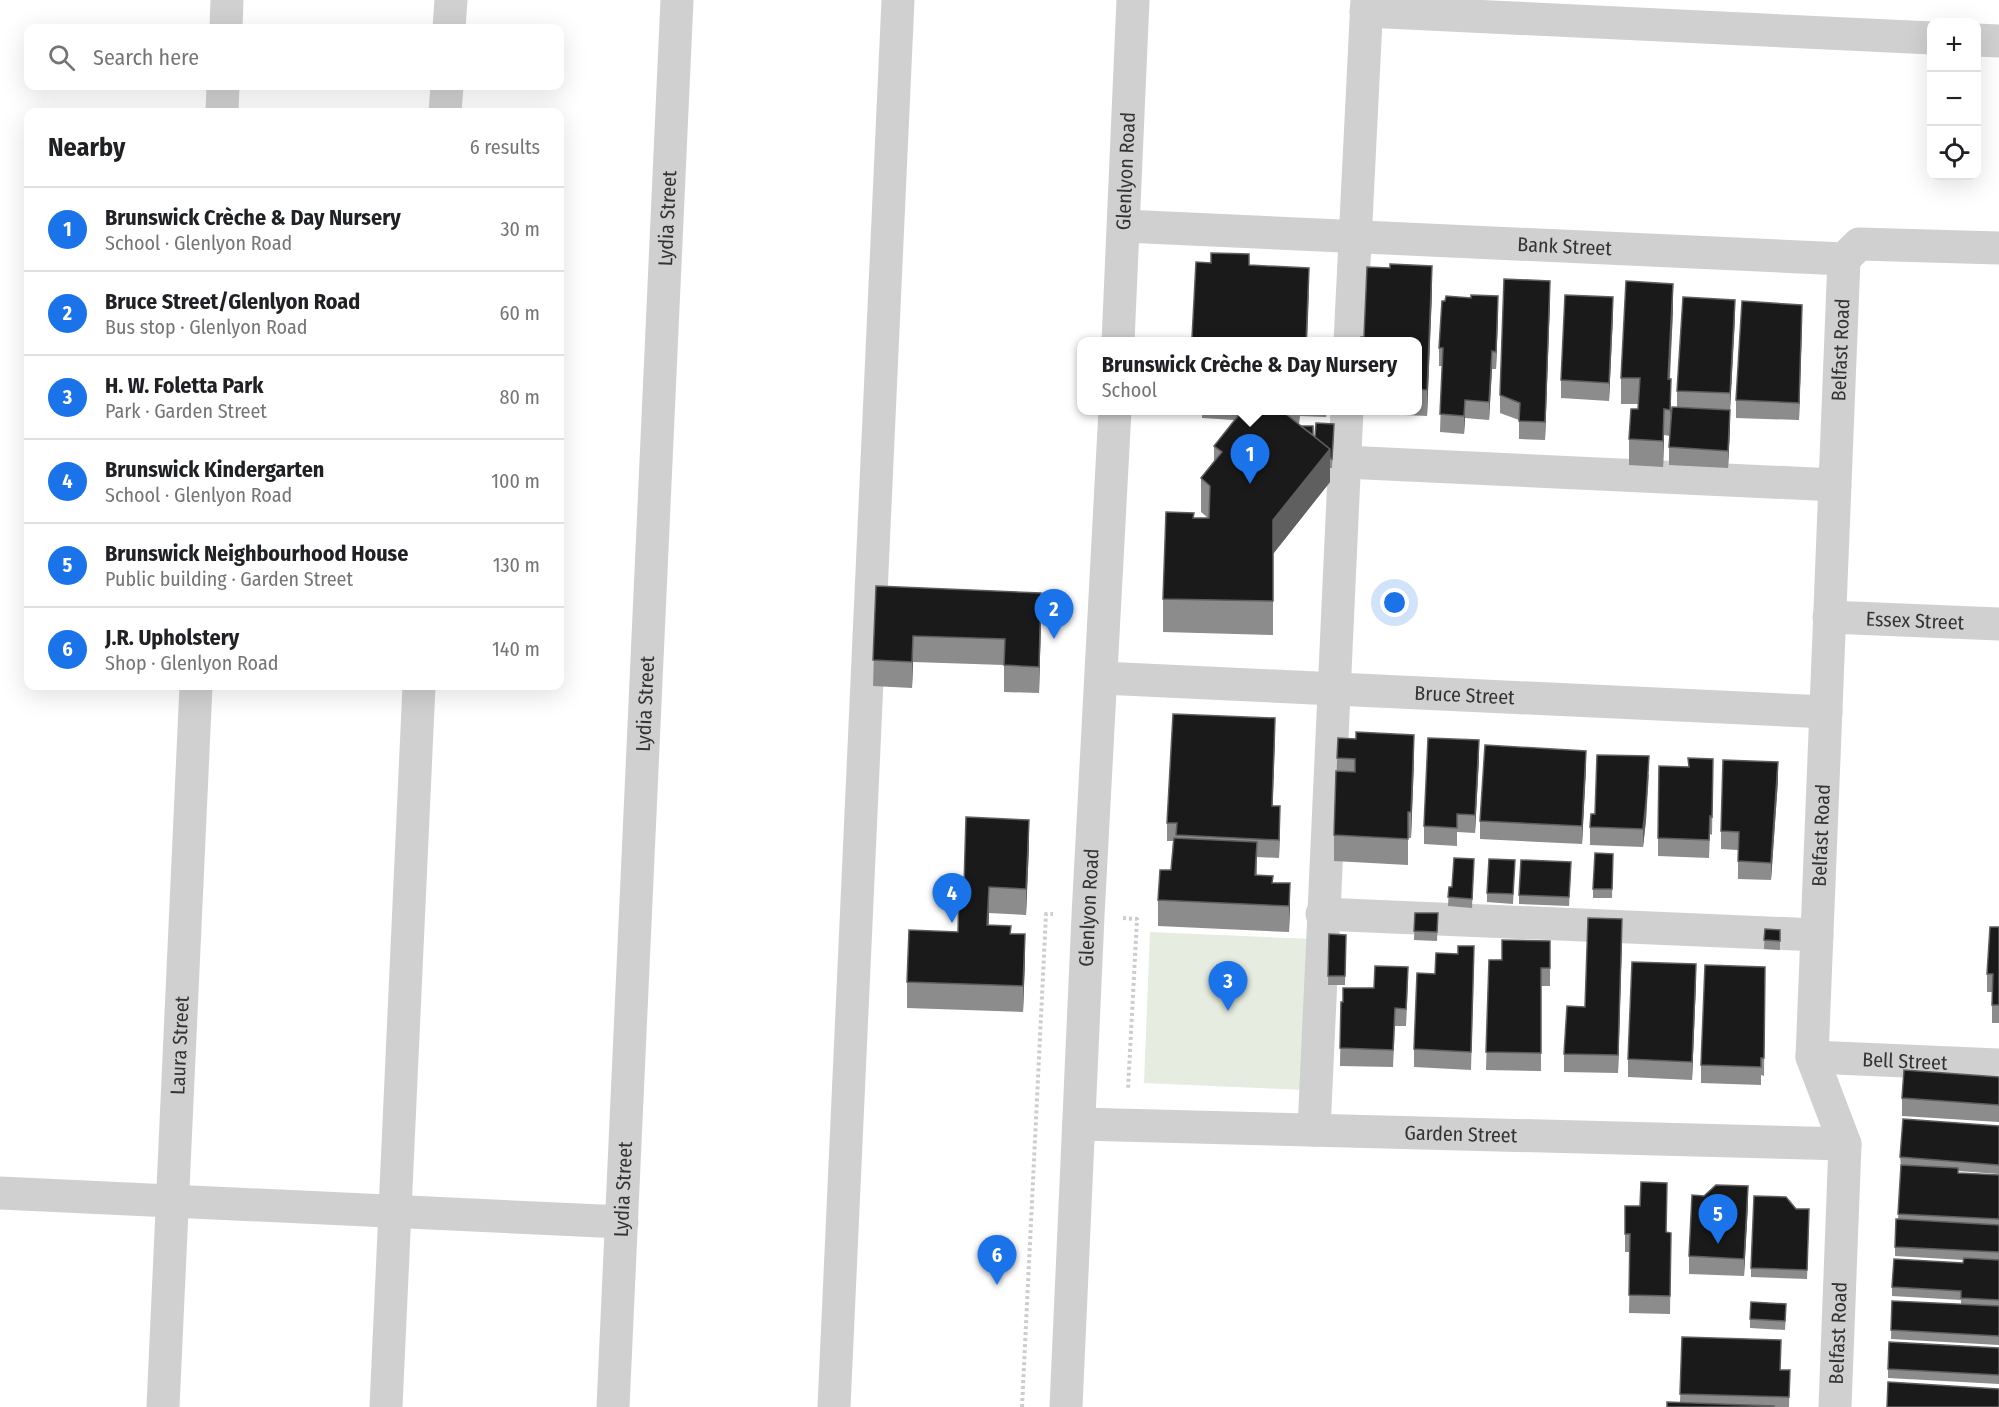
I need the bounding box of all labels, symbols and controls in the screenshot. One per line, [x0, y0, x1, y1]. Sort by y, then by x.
map controls [1927, 18, 1981, 180]
button: + [1927, 18, 1981, 72]
search box [24, 24, 564, 90]
icon: search [45, 41, 78, 74]
text: Search here [93, 44, 199, 71]
button: − [1927, 72, 1981, 126]
street label: Glenlyon Road [1111, 112, 1140, 231]
button: locate [1927, 126, 1981, 180]
text: Nearby [48, 132, 125, 163]
text: 6 results [470, 135, 540, 159]
street label: Lydia Street [653, 169, 681, 267]
text: Brunswick Crèche & Day Nursery [105, 204, 401, 231]
text: 1 [63, 217, 72, 241]
text: 30 m [500, 217, 540, 241]
text: School · Glenlyon Road [105, 231, 292, 255]
street label: Bank Street [1517, 232, 1613, 260]
text: Bruce Street/Glenlyon Road [105, 288, 360, 315]
street label: Belfast Road [1826, 298, 1854, 402]
text: 2 [63, 301, 72, 325]
text: 60 m [500, 301, 540, 325]
text: Bus stop · Glenlyon Road [105, 315, 307, 339]
popup [1077, 337, 1422, 415]
text: Brunswick Crèche & Day Nursery [1102, 351, 1397, 378]
text: H. W. Foletta Park [105, 372, 263, 399]
text: School [1102, 378, 1157, 402]
text: 3 [63, 385, 72, 409]
text: 80 m [500, 385, 540, 409]
text: Park · Garden Street [105, 399, 267, 423]
pin: 1 [1230, 434, 1270, 484]
text: Brunswick Kindergarten [105, 456, 324, 483]
text: 4 [62, 469, 73, 493]
text: 100 m [491, 469, 540, 493]
text: School · Glenlyon Road [105, 483, 292, 507]
text: Brunswick Neighbourhood House [105, 540, 408, 567]
text: 5 [63, 553, 72, 577]
text: 130 m [493, 553, 540, 577]
text: Public building · Garden Street [105, 567, 353, 591]
your location [1380, 588, 1409, 617]
pin: 2 [1034, 590, 1074, 639]
street label: Essex Street [1865, 607, 1965, 635]
text: J.R. Upholstery [105, 624, 239, 651]
text: 6 [62, 637, 73, 661]
text: 140 m [492, 637, 540, 661]
text: Shop · Glenlyon Road [105, 651, 278, 675]
street label: Lydia Street [631, 655, 659, 752]
street label: Bruce Street [1414, 681, 1516, 709]
street label: Belfast Road [1807, 784, 1835, 887]
street label: Glenlyon Road [1074, 848, 1104, 967]
pin: 4 [932, 874, 972, 923]
pin: 3 [1208, 962, 1248, 1011]
street label: Laura Street [165, 995, 194, 1095]
street label: Bell Street [1862, 1047, 1949, 1075]
street label: Garden Street [1404, 1121, 1518, 1147]
street label: Lydia Street [609, 1140, 637, 1238]
pin: 5 [1698, 1194, 1738, 1244]
pin: 6 [978, 1236, 1016, 1285]
street label: Belfast Road [1824, 1281, 1852, 1385]

